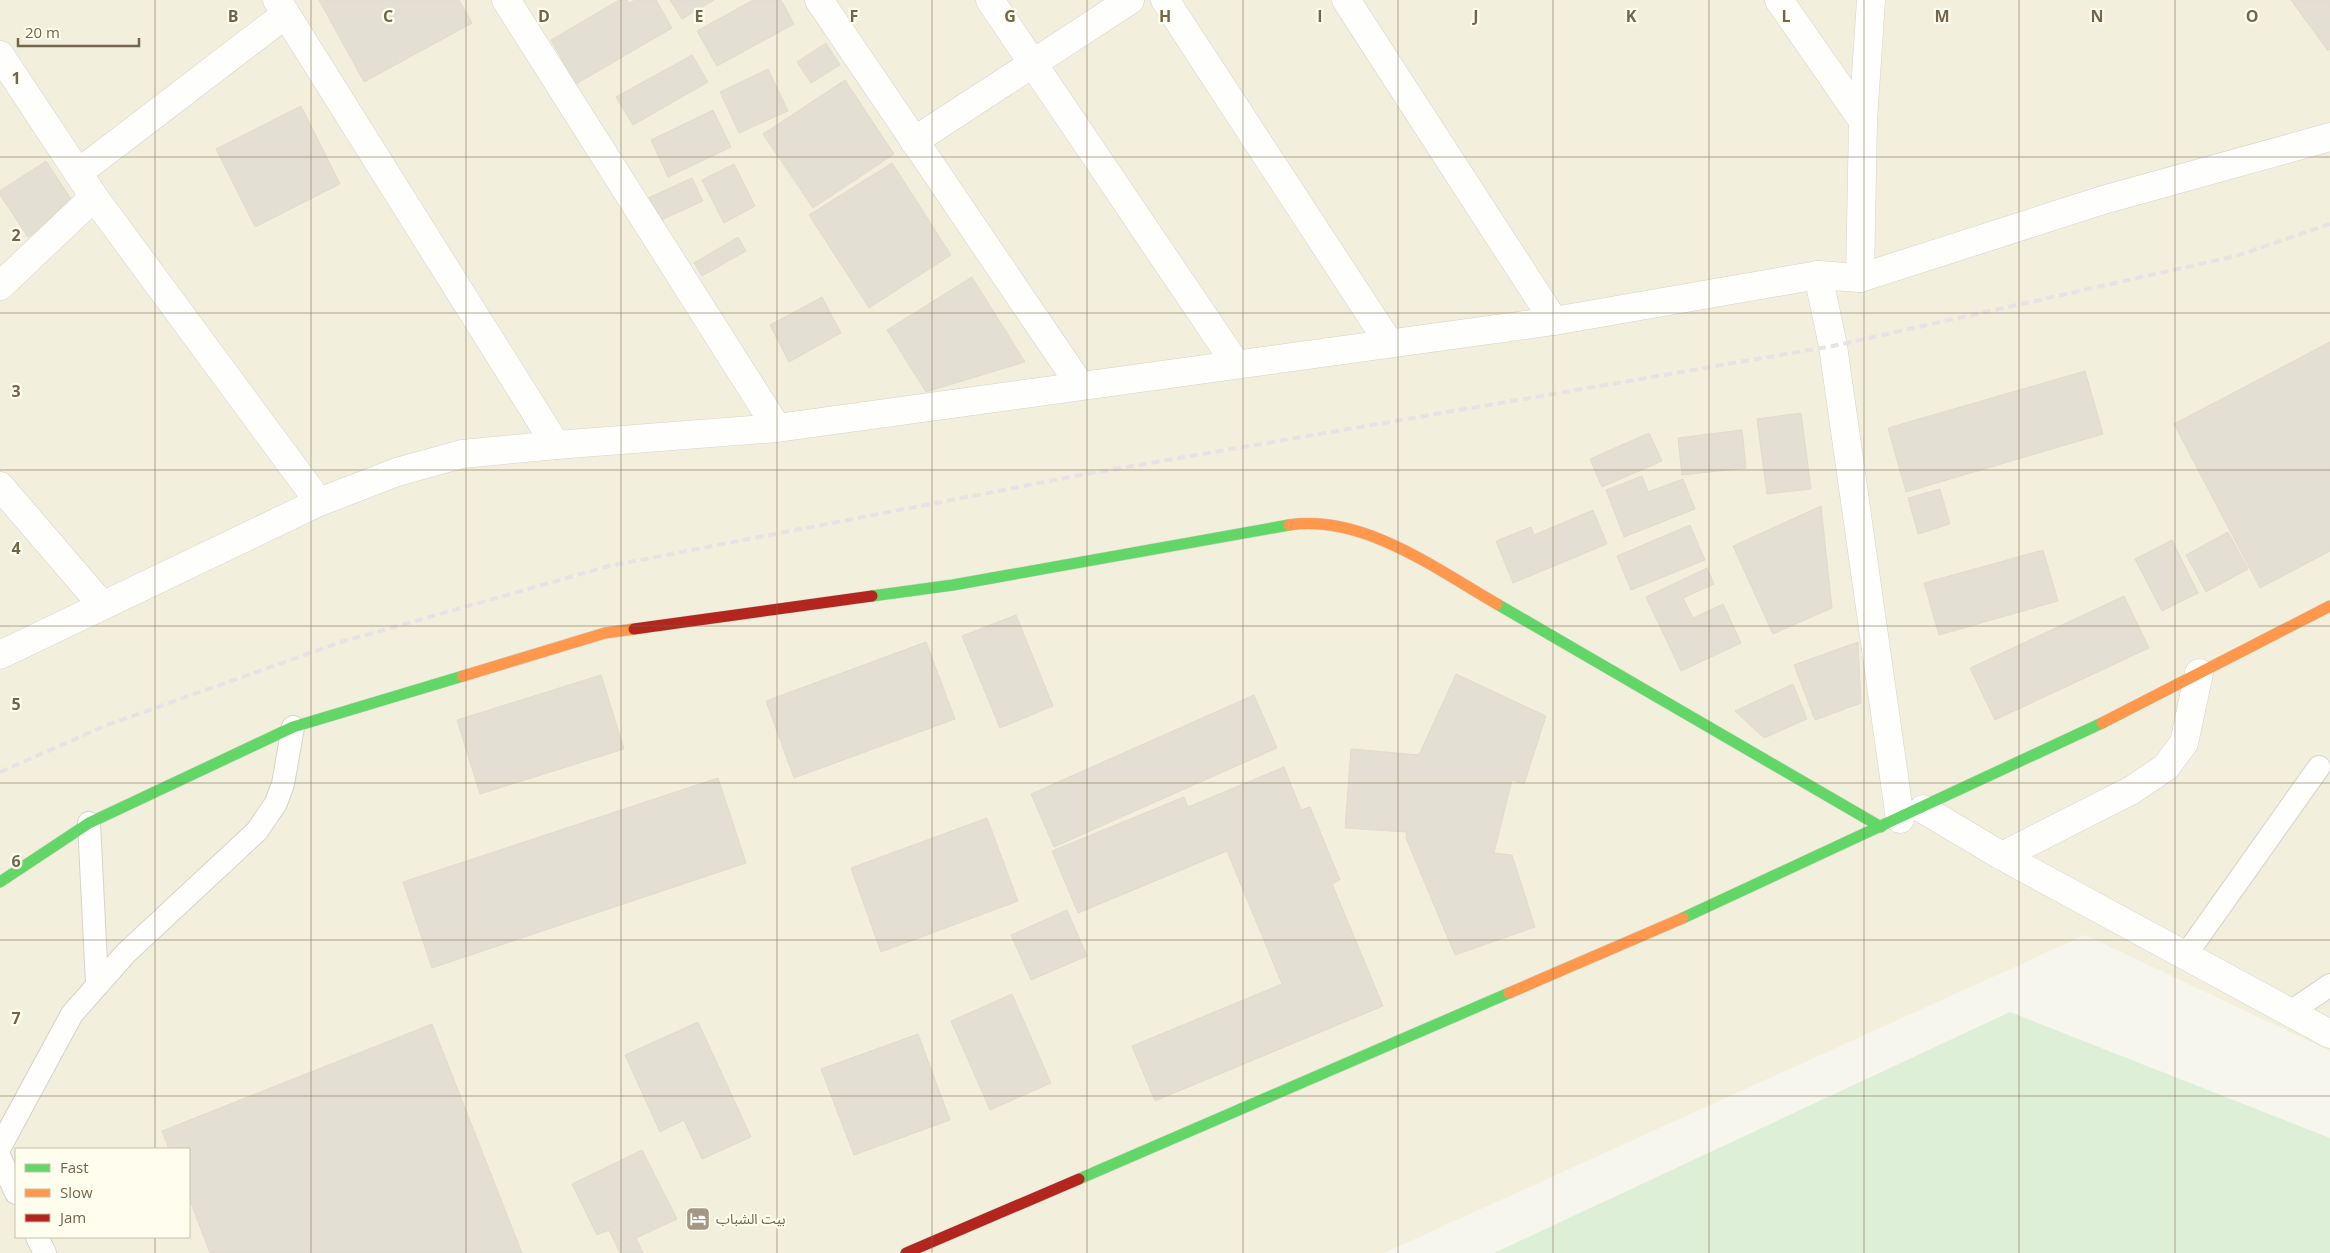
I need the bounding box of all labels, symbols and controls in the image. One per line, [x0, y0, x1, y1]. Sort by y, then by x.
text: B [228, 5, 238, 27]
text: C [383, 5, 393, 27]
text: D [538, 5, 550, 27]
text: E [695, 5, 704, 27]
text: F [850, 5, 858, 27]
text: G [1004, 5, 1016, 27]
text: H [1159, 5, 1171, 27]
text: I [1317, 5, 1323, 27]
text: J [1471, 5, 1479, 27]
text: K [1626, 5, 1637, 27]
text: L [1781, 5, 1791, 27]
text: M [1934, 5, 1950, 27]
text: N [2090, 5, 2104, 27]
text: O [2246, 5, 2258, 27]
scale bar [18, 15, 139, 47]
text: 20 m [25, 22, 60, 42]
text: 1 [11, 67, 21, 89]
text: 2 [11, 224, 21, 246]
text: 3 [11, 380, 21, 402]
text: 4 [11, 537, 21, 559]
text: 5 [11, 693, 21, 715]
text: 6 [11, 850, 21, 872]
text: 7 [11, 1007, 21, 1029]
legend [15, 1148, 190, 1238]
text: Fast [60, 1157, 89, 1177]
text: Slow [60, 1182, 93, 1202]
hotel icon: بيت الشباب [685, 1206, 711, 1232]
text: Jam [58, 1207, 86, 1227]
place label: بيت الشباب [716, 1209, 786, 1228]

